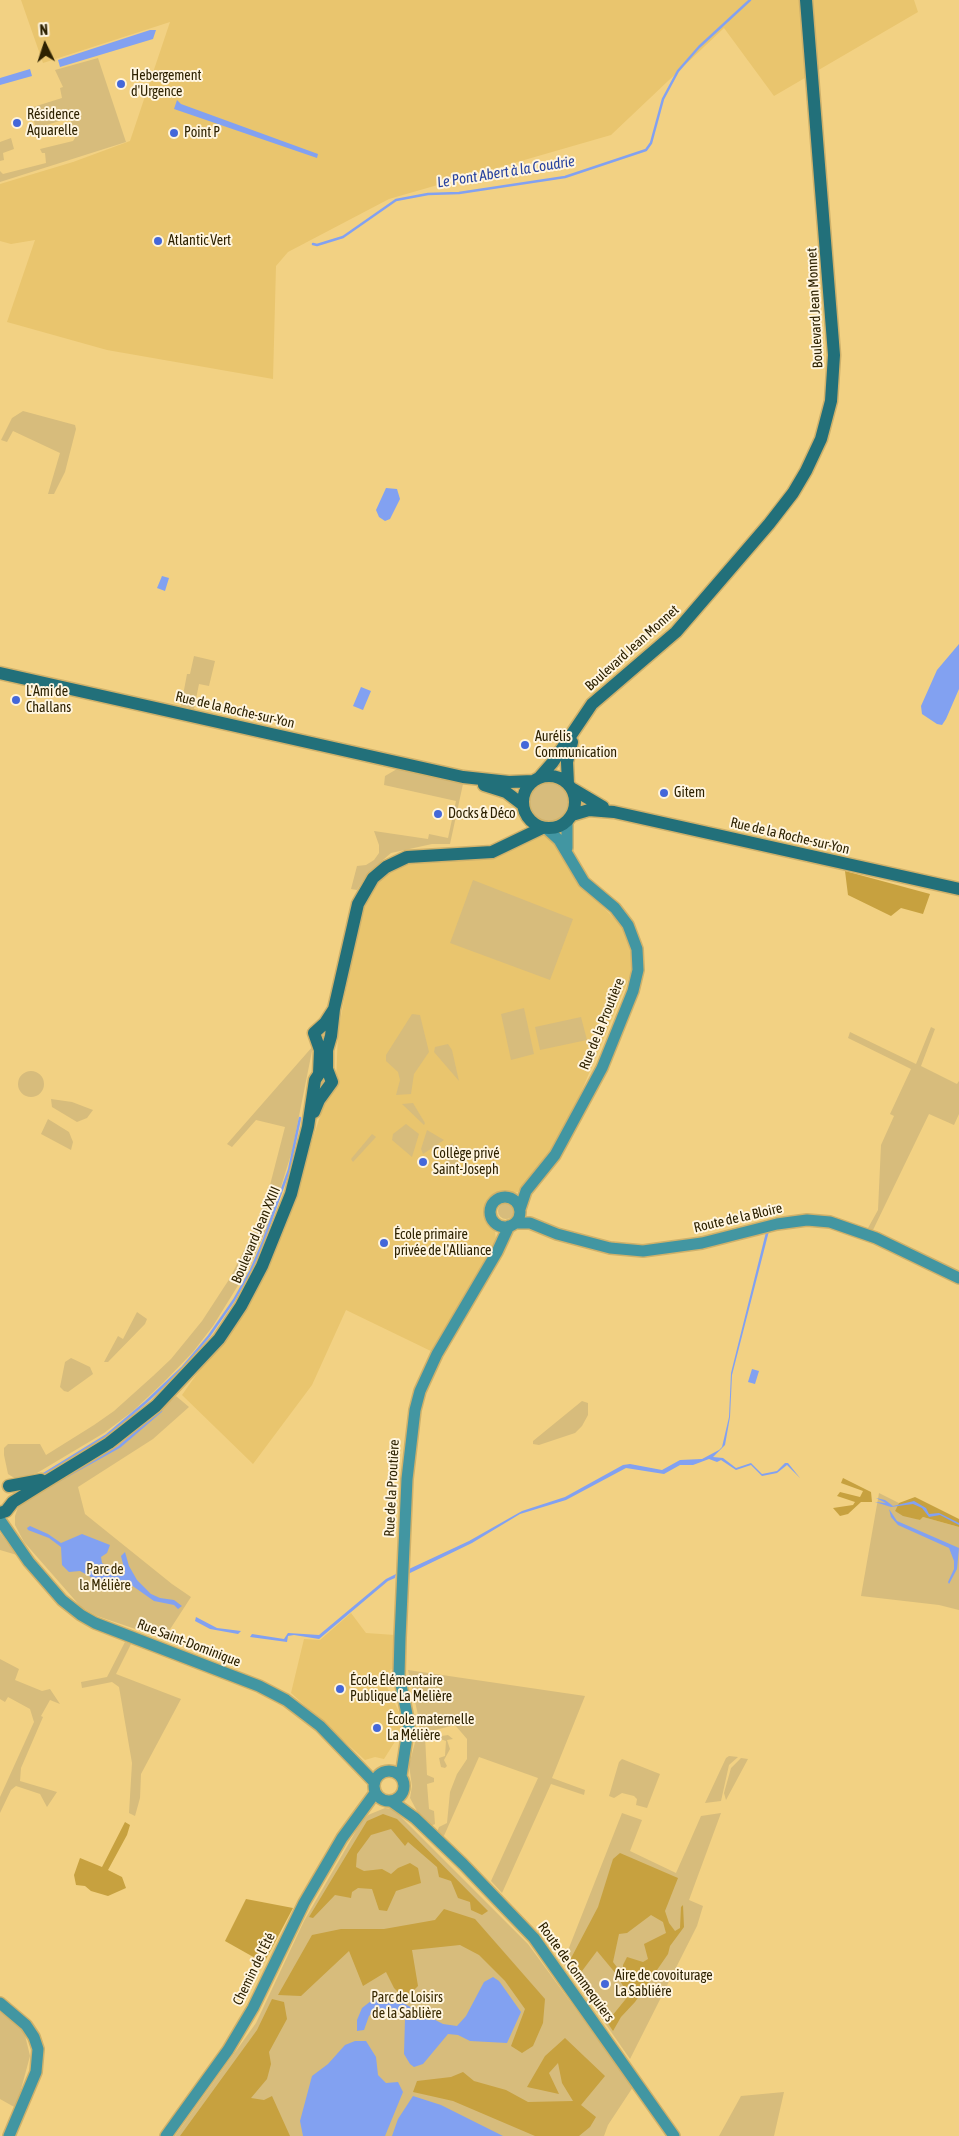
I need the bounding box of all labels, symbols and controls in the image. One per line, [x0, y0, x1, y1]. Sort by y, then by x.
north arrow [20, 20, 70, 70]
text: N [39, 22, 49, 38]
place label: Hebergement d'Urgence [131, 68, 202, 100]
marker: Hebergement d'Urgence [115, 78, 127, 90]
place label: Résidence Aquarelle [27, 107, 80, 140]
marker: Résidence Aquarelle [11, 117, 23, 129]
place label: Point P [184, 125, 220, 141]
marker: Point P [168, 127, 180, 139]
water label: Le Pont Abert à la Coudrie [436, 152, 576, 192]
place label: Atlantic Vert [168, 233, 231, 249]
marker: Atlantic Vert [152, 235, 164, 247]
street label: Boulevard Jean Monnet [803, 247, 827, 369]
street label: Boulevard Jean Monnet [582, 601, 682, 695]
place label: L'Ami de Challans [26, 684, 71, 716]
street label: Rue de la Roche-sur-Yon [174, 688, 296, 732]
marker: L'Ami de Challans [10, 694, 22, 706]
place label: Aurélis Communication [535, 729, 617, 762]
marker: Aurélis Communication [519, 739, 531, 751]
place label: Gitem [674, 785, 705, 801]
marker: Gitem [658, 787, 670, 799]
place label: Docks & Déco [448, 806, 516, 822]
marker: Docks & Déco [432, 808, 444, 820]
street label: Rue de la Roche-sur-Yon [729, 814, 851, 858]
street label: Rue de la Proutière [576, 976, 628, 1072]
place label: Collège privé Saint-Joseph [433, 1146, 499, 1178]
marker: Collège privé Saint-Joseph [417, 1156, 429, 1168]
street label: Boulevard Jean XXIII [228, 1184, 284, 1286]
street label: Route de la Bloire [692, 1200, 784, 1236]
place label: École primaire privée de l'Alliance [394, 1227, 491, 1260]
marker: École primaire privée de l'Alliance [378, 1237, 390, 1249]
street label: Rue de la Proutière [381, 1439, 403, 1537]
park label: Parc de la Mélière [79, 1562, 131, 1594]
street label: Rue Saint-Dominique [135, 1616, 243, 1670]
place label: École Élémentaire Publique La Melière [350, 1673, 452, 1705]
marker: École Élémentaire Publique La Melière [334, 1683, 346, 1695]
place label: École maternelle La Mélière [387, 1712, 474, 1744]
marker: École maternelle La Mélière [371, 1722, 383, 1734]
street label: Route de Commequiers [534, 1919, 618, 2025]
street label: Chemin de l'Été [229, 1930, 279, 2008]
place label: Aire de covoiturage La Sabliére [615, 1968, 713, 2000]
marker: Aire de covoiturage La Sabliére [599, 1978, 611, 1990]
park label: Parc de Loisirs de la Sablière [371, 1990, 443, 2022]

